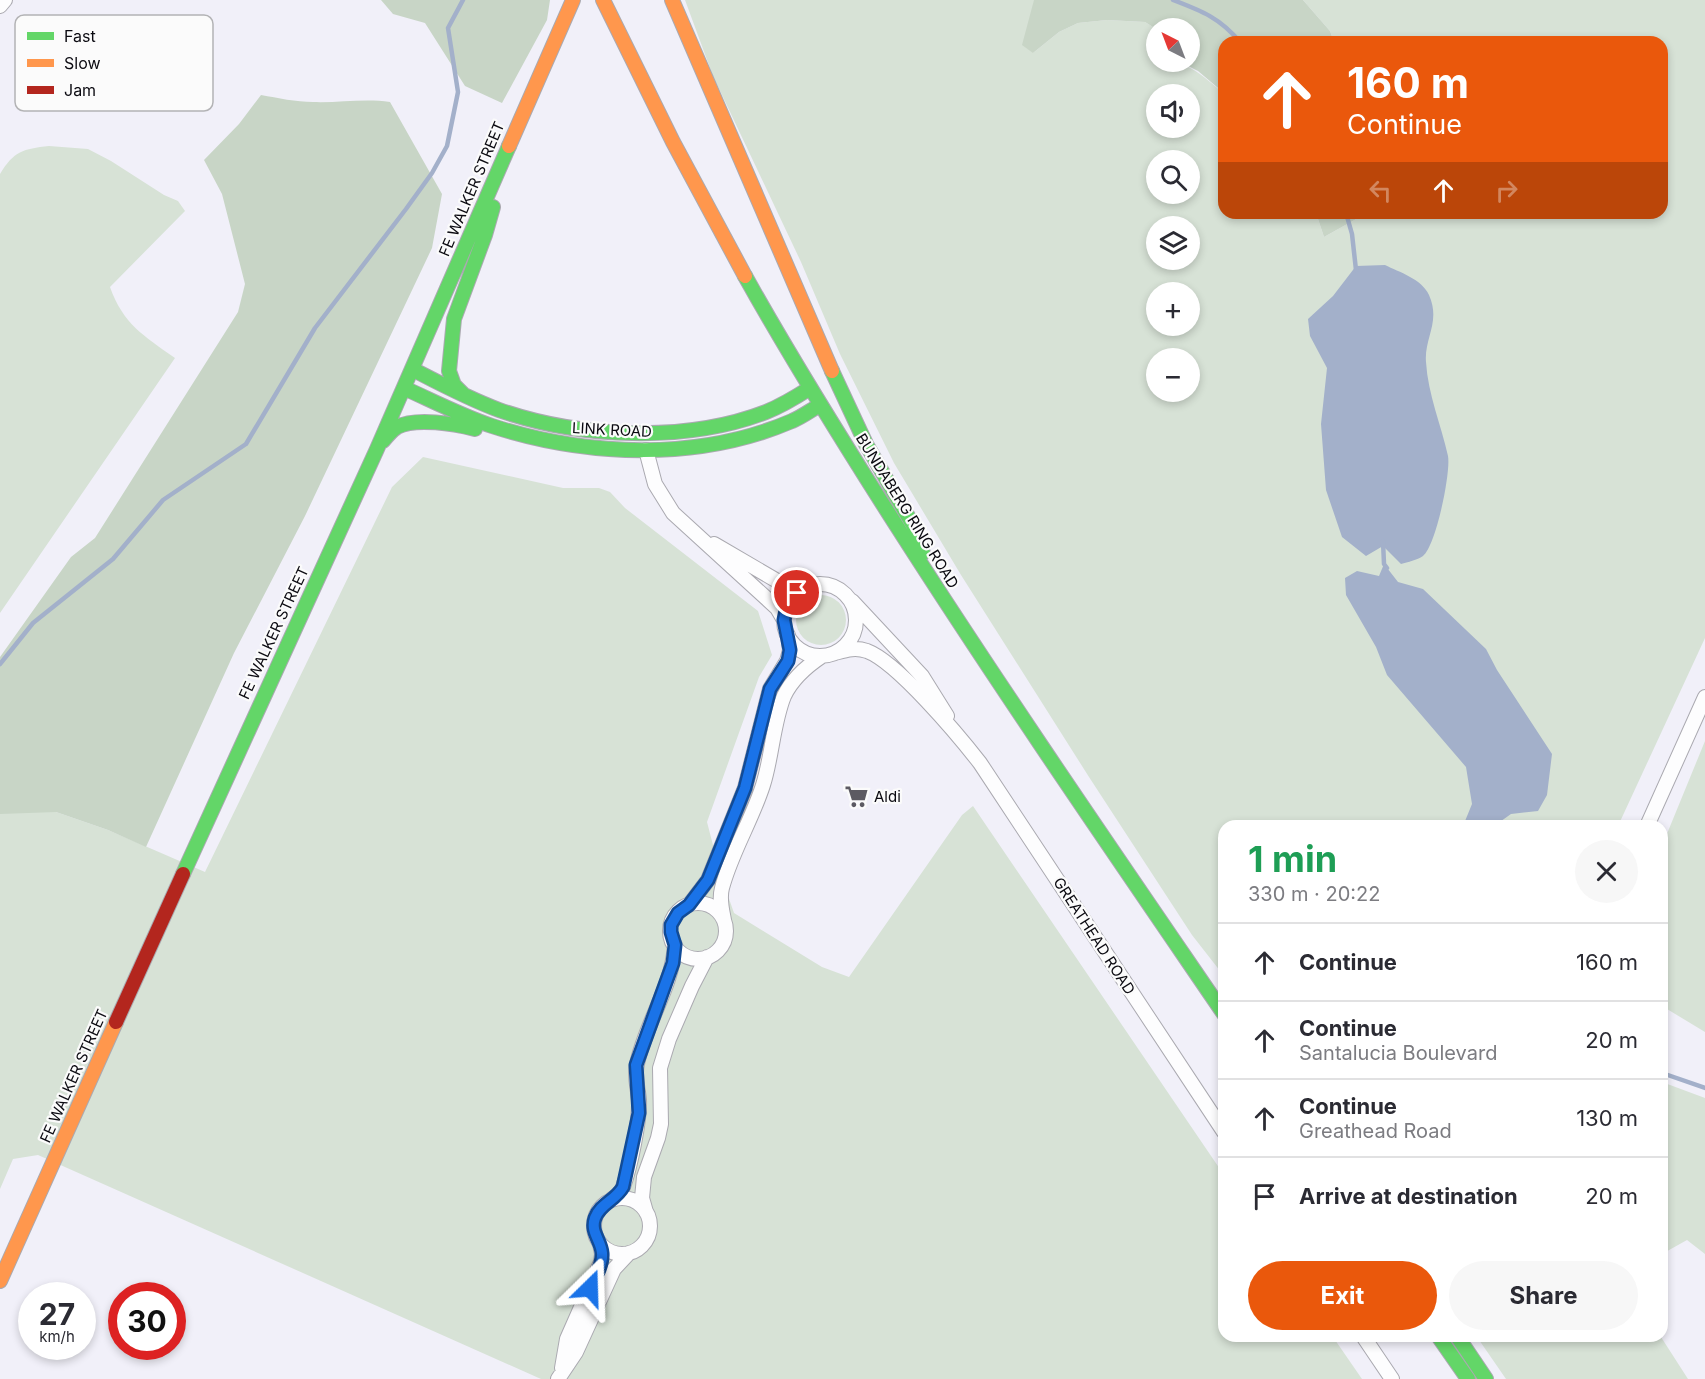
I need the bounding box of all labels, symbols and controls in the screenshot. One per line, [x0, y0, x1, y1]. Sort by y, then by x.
legend [15, 15, 213, 111]
north arrow [1146, 18, 1200, 72]
map controls [1146, 18, 1200, 402]
text: Fast [64, 26, 96, 46]
text: Slow [64, 53, 101, 73]
text: 160 m [1347, 57, 1469, 108]
icon: ahead [1248, 60, 1326, 138]
text: Jam [64, 80, 96, 100]
button: sound [1146, 84, 1200, 138]
text: Continue [1347, 108, 1462, 141]
street label: FE WALKER STREET [435, 119, 509, 259]
button: search [1146, 150, 1200, 204]
icon: left [1364, 174, 1397, 207]
icon: ahead [1427, 174, 1460, 207]
icon: right [1490, 174, 1523, 207]
button: layers [1146, 216, 1200, 270]
button: + [1146, 282, 1200, 336]
button: − [1146, 348, 1200, 402]
street label: LINK ROAD [572, 418, 652, 441]
street label: BUNDABERG RING ROAD [852, 430, 963, 592]
street label: FE WALKER STREET [234, 563, 313, 702]
pin [771, 567, 822, 618]
icon: arrive [780, 576, 813, 609]
supermarket icon: Aldi [843, 784, 869, 810]
place label: Aldi [874, 787, 901, 806]
text: 1 min [1248, 837, 1337, 881]
button: close [1575, 840, 1638, 903]
street label: GREATHEAD ROAD [1049, 874, 1139, 998]
text: 330 m · 20:22 [1248, 882, 1380, 906]
icon: ahead [1248, 946, 1281, 979]
text: Continue [1299, 949, 1397, 975]
text: 160 m [1576, 949, 1638, 975]
street label: FE WALKER STREET [35, 1006, 112, 1146]
text: Continue [1299, 1015, 1397, 1041]
icon: ahead [1248, 1024, 1281, 1057]
text: 20 m [1585, 1027, 1638, 1053]
text: Santalucia Boulevard [1299, 1041, 1497, 1065]
text: Continue [1299, 1093, 1397, 1119]
icon: ahead [1248, 1102, 1281, 1135]
text: 130 m [1576, 1105, 1638, 1131]
text: Greathead Road [1299, 1119, 1452, 1143]
icon: arrive [1248, 1180, 1281, 1213]
text: Arrive at destination [1299, 1183, 1518, 1209]
text: 20 m [1585, 1183, 1638, 1209]
position arrow [558, 1256, 622, 1320]
button: Exit [1248, 1261, 1437, 1330]
button: Share [1449, 1261, 1638, 1330]
speed limit sign: 30 [108, 1282, 186, 1360]
text: 27 [39, 1296, 75, 1332]
text: km/h [39, 1327, 75, 1346]

